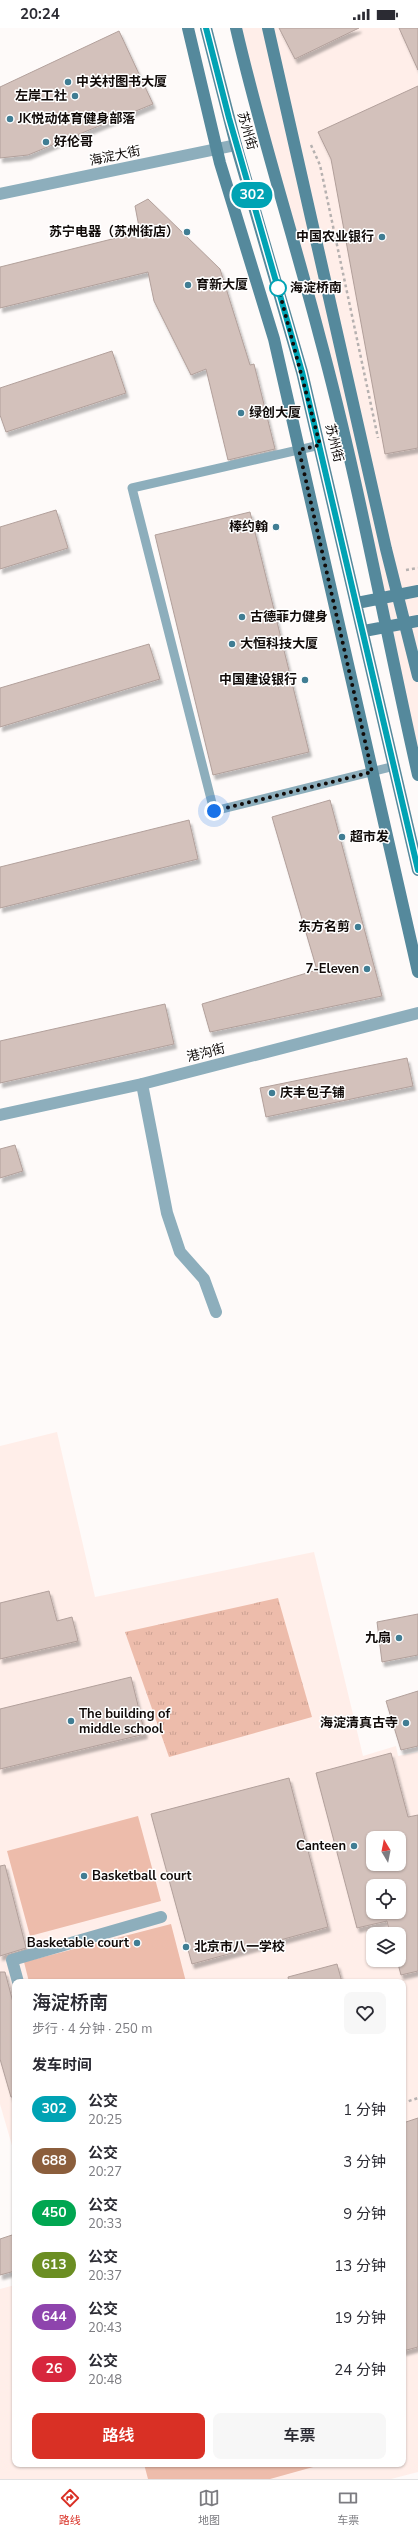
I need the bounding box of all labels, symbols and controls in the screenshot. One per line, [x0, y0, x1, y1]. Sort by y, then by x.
text: 20:24 [20, 4, 60, 24]
place label: 中关村图书大厦 [76, 73, 167, 91]
marker: 中关村图书大厦 [63, 77, 73, 87]
place label: 左岸工社 [15, 87, 67, 105]
marker: 左岸工社 [70, 91, 80, 101]
place label: JK悦动体育健身部落 [17, 110, 135, 128]
street label: 苏州街 [233, 110, 261, 152]
marker: JK悦动体育健身部落 [5, 114, 15, 124]
place label: 好伦哥 [54, 133, 93, 151]
marker: 好伦哥 [41, 137, 51, 147]
street label: 海淀大街 [88, 142, 142, 170]
line badge: 302 [229, 182, 275, 208]
text: 302 [239, 185, 265, 204]
place label: 苏宁电器（苏州街店） [49, 223, 179, 241]
marker: 苏宁电器（苏州街店） [182, 227, 192, 237]
place label: 中国农业银行 [296, 228, 374, 246]
marker: 中国农业银行 [377, 232, 387, 242]
place label: 育新大厦 [196, 276, 248, 294]
marker: 海淀桥南 [269, 279, 287, 297]
place label: 海淀桥南 [290, 279, 342, 297]
marker: 育新大厦 [183, 280, 193, 290]
place label: 绿创大厦 [249, 404, 301, 422]
marker: 绿创大厦 [236, 408, 246, 418]
street label: 苏州街 [321, 422, 347, 464]
place label: 棒约翰 [229, 518, 268, 536]
marker: 棒约翰 [271, 522, 281, 532]
place label: 古德菲力健身 [250, 608, 328, 626]
marker: 古德菲力健身 [237, 612, 247, 622]
place label: 大恒科技大厦 [240, 635, 318, 653]
marker: 大恒科技大厦 [227, 639, 237, 649]
place label: 中国建设银行 [219, 671, 297, 689]
marker: 中国建设银行 [300, 675, 310, 685]
your location [204, 801, 224, 821]
place label: 超市发 [350, 828, 389, 846]
marker: 超市发 [337, 832, 347, 842]
place label: 东方名剪 [298, 918, 350, 936]
marker: 东方名剪 [353, 922, 363, 932]
place label: 7-Eleven [305, 960, 359, 978]
marker: 7-Eleven [362, 964, 372, 974]
street label: 港沟街 [185, 1040, 227, 1066]
place label: 庆丰包子铺 [280, 1084, 345, 1102]
marker: 庆丰包子铺 [267, 1088, 277, 1098]
place label: 九扇 [365, 1629, 391, 1647]
marker: 九扇 [394, 1633, 404, 1643]
place label: The building of middle school [79, 1705, 170, 1738]
place label: 海淀清真古寺 [320, 1714, 398, 1732]
marker: The building of middle school [66, 1716, 76, 1726]
marker: 海淀清真古寺 [401, 1718, 411, 1728]
north arrow [366, 1831, 406, 1871]
map controls [366, 1831, 406, 1967]
place label: Canteen [296, 1837, 346, 1855]
marker: Canteen [349, 1841, 359, 1851]
place label: Basketball court [92, 1867, 192, 1885]
marker: Basketball court [79, 1871, 89, 1881]
button: locate [366, 1879, 406, 1919]
button: layers [366, 1927, 406, 1967]
place label: Basketable court [27, 1934, 130, 1952]
marker: Basketable court [132, 1938, 142, 1948]
place label: 北京市八一学校 [194, 1938, 285, 1956]
marker: 北京市八一学校 [181, 1942, 191, 1952]
text: 海淀桥南 [32, 1990, 108, 2016]
button: heart [344, 1992, 386, 2034]
text: 步行 · 4 分钟 · 250 m [32, 2020, 152, 2038]
text: 发车时间 [32, 2055, 92, 2075]
text: 公交 [88, 2091, 118, 2111]
text: 302 [41, 2099, 67, 2118]
text: 1 分钟 [343, 2100, 386, 2120]
text: 20:25 [88, 2111, 122, 2129]
text: 公交 [88, 2143, 118, 2163]
text: 688 [41, 2151, 67, 2170]
text: 3 分钟 [343, 2152, 386, 2172]
text: 20:27 [88, 2163, 122, 2181]
text: 公交 [88, 2195, 118, 2215]
text: 450 [41, 2203, 67, 2222]
text: 9 分钟 [343, 2204, 386, 2224]
text: 20:33 [88, 2215, 122, 2233]
text: 公交 [88, 2247, 118, 2267]
text: 613 [41, 2255, 67, 2274]
text: 13 分钟 [334, 2256, 386, 2276]
text: 20:37 [88, 2267, 122, 2285]
text: 公交 [88, 2299, 118, 2319]
text: 644 [41, 2307, 67, 2326]
text: 19 分钟 [334, 2308, 386, 2328]
text: 20:43 [88, 2319, 122, 2337]
text: 公交 [88, 2351, 118, 2371]
text: 26 [46, 2359, 62, 2378]
text: 24 分钟 [334, 2360, 386, 2380]
text: 20:48 [88, 2371, 122, 2389]
button: 路线 [32, 2413, 205, 2459]
button: 车票 [213, 2413, 386, 2459]
tab: 路线 [59, 2487, 81, 2528]
tab: 地图 [198, 2487, 220, 2528]
tab: 车票 [337, 2487, 359, 2528]

